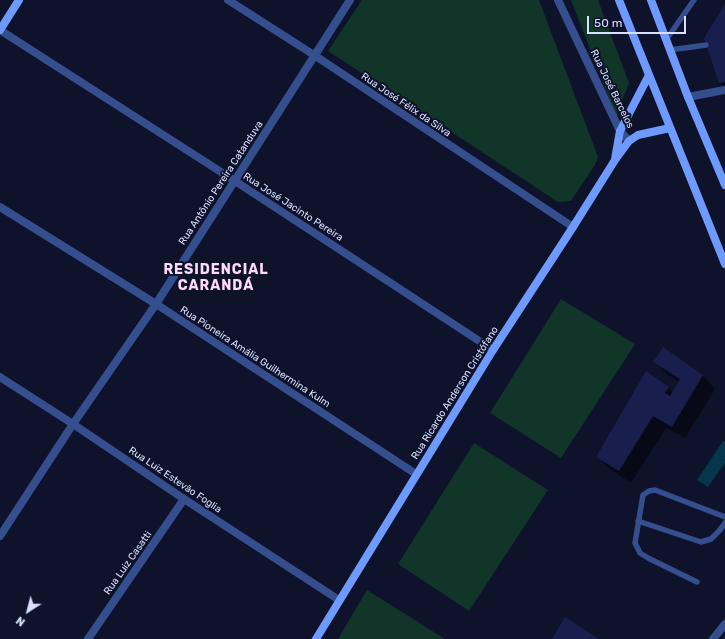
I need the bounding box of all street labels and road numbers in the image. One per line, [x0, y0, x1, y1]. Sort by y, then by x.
street label: Rua José Barcelos [588, 48, 636, 130]
street label: Rua José Félix da Silva [359, 70, 453, 140]
street label: Rua Antônio Pereira Catanduva [176, 119, 266, 247]
street label: Rua José Jacinto Pereira [241, 170, 345, 244]
street label: Rua Pioneira Amália Guilhermina Kulm [178, 304, 332, 410]
street label: Rua Ricardo Anderson Cristófano [409, 324, 501, 462]
street label: Rua Luiz Estevão Foglia [126, 444, 224, 516]
street label: Rua Luiz Casatti [102, 529, 154, 597]

